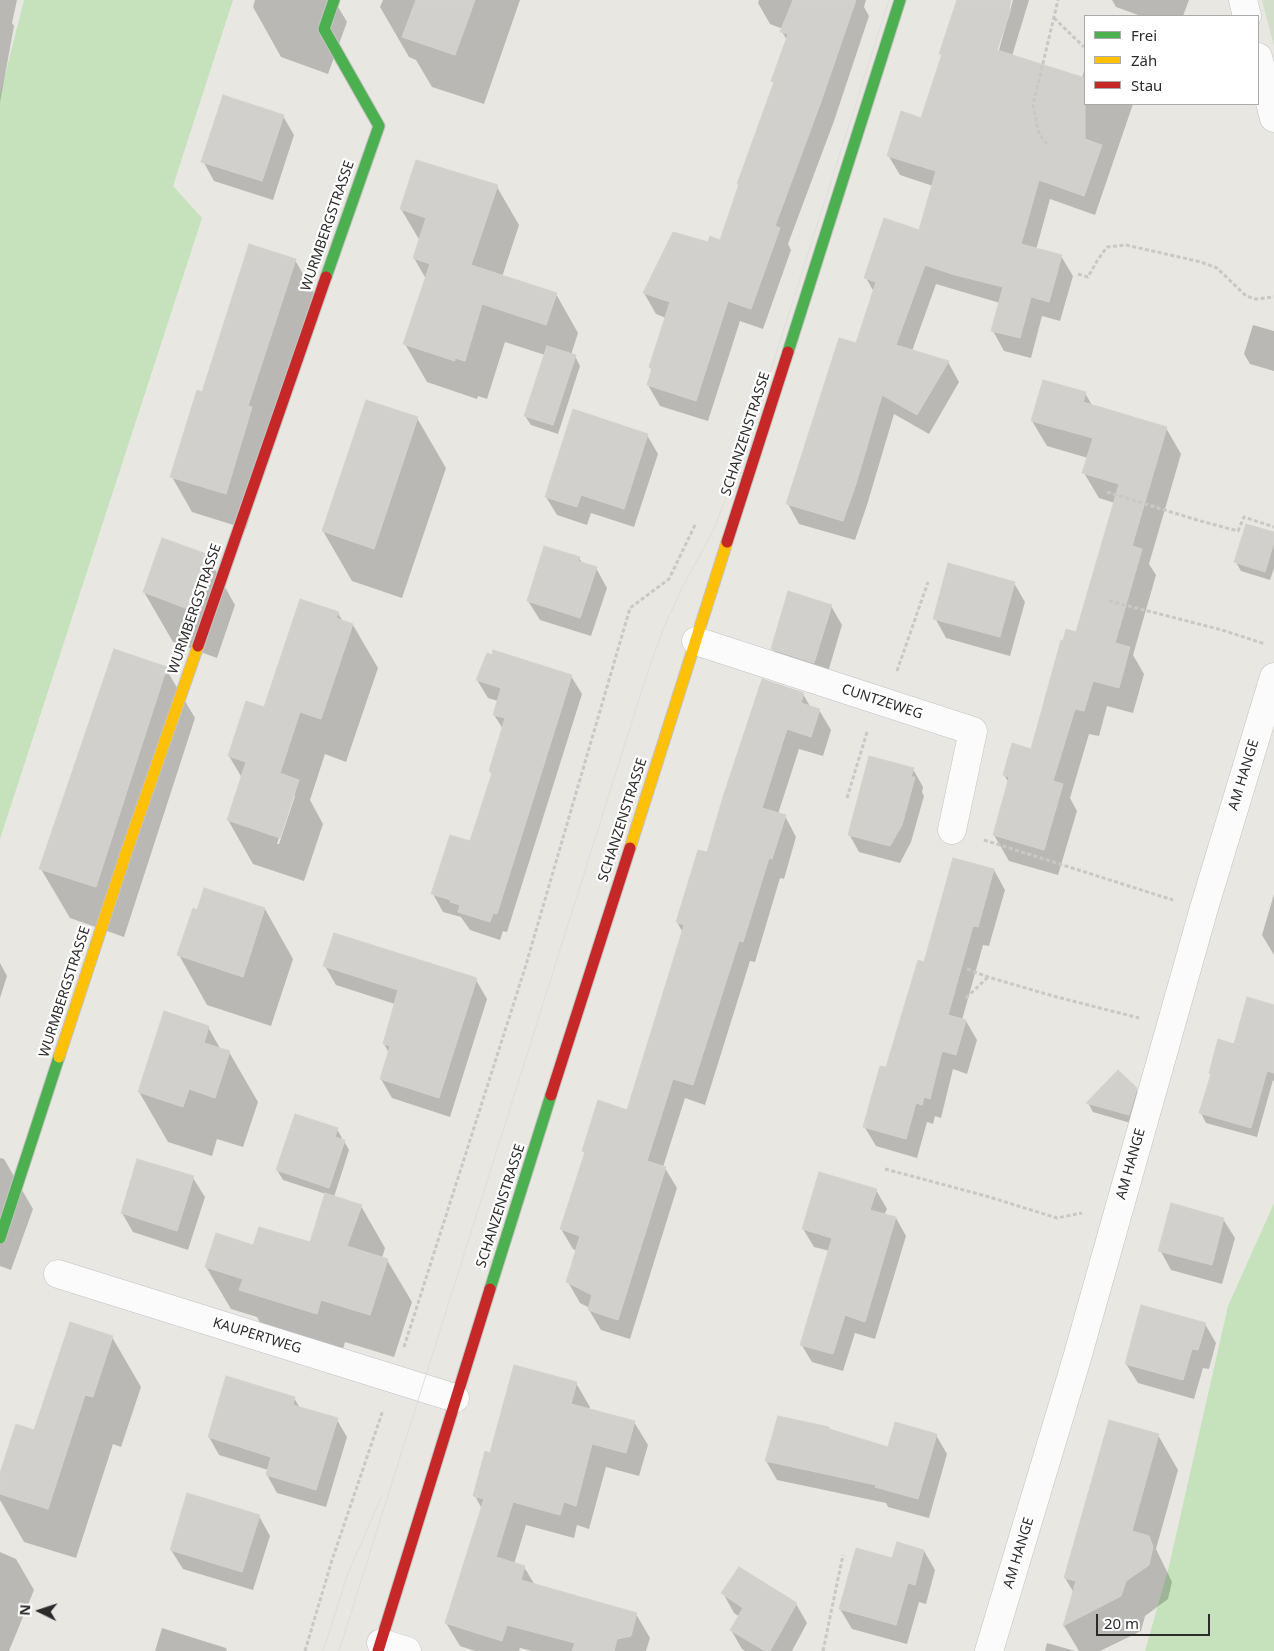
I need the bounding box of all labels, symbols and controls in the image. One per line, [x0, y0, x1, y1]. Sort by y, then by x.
legend [1084, 15, 1259, 105]
text: Frei [1131, 25, 1157, 45]
text: Zäh [1131, 50, 1157, 70]
text: Stau [1131, 75, 1162, 95]
street label: WURMBERGSTRASSE [298, 159, 358, 293]
street label: SCHANZENSTRASSE [718, 370, 774, 498]
street label: WURMBERGSTRASSE [165, 542, 225, 676]
street label: CUNTZEWEG [839, 681, 925, 723]
street label: AM HANGE [1225, 738, 1263, 812]
street label: SCHANZENSTRASSE [595, 756, 651, 884]
street label: WURMBERGSTRASSE [36, 924, 94, 1060]
street label: AM HANGE [1113, 1126, 1149, 1202]
street label: SCHANZENSTRASSE [473, 1142, 529, 1270]
street label: KAUPERTWEG [211, 1315, 303, 1357]
street label: AM HANGE [1000, 1516, 1038, 1590]
north arrow [15, 1586, 65, 1636]
text: N [15, 1604, 34, 1616]
scale bar [1099, 1604, 1213, 1636]
text: 20 m [1104, 1613, 1139, 1633]

